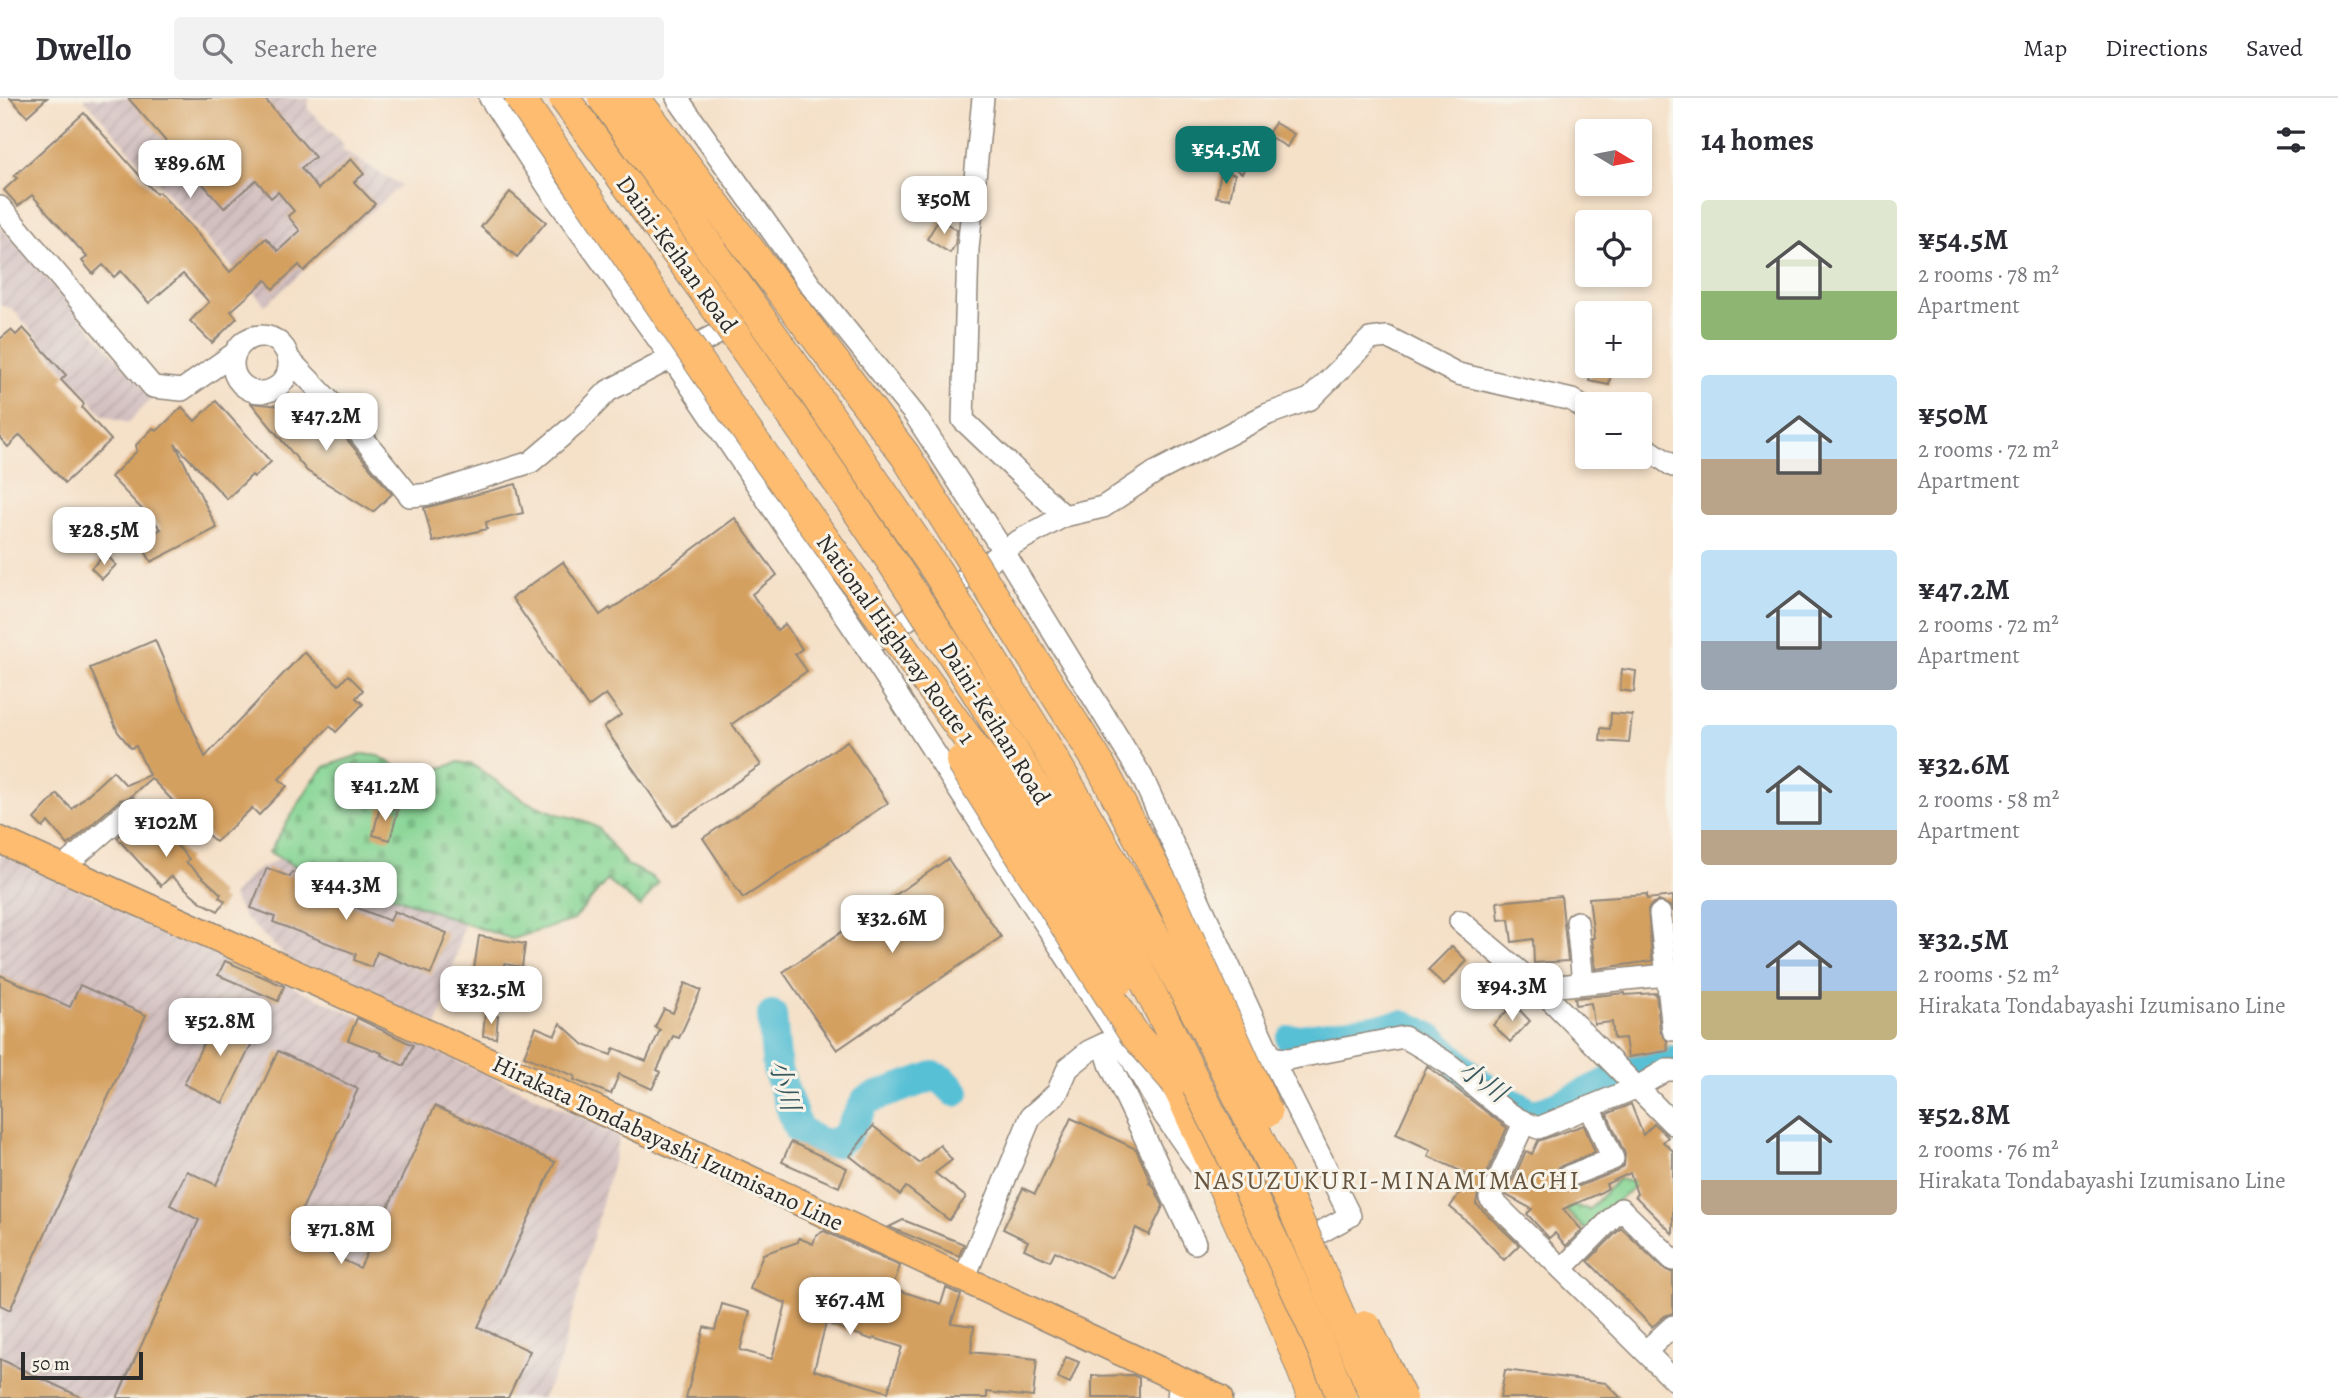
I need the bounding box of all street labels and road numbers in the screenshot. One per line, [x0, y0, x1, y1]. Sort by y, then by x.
street label: Daini-Keihan Road [609, 169, 745, 339]
street label: National Highway Route 1 [809, 528, 983, 750]
street label: Daini-Keihan Road [932, 635, 1058, 811]
street label: Hirakata Tondabayashi Izumisano Line [487, 1047, 849, 1239]

